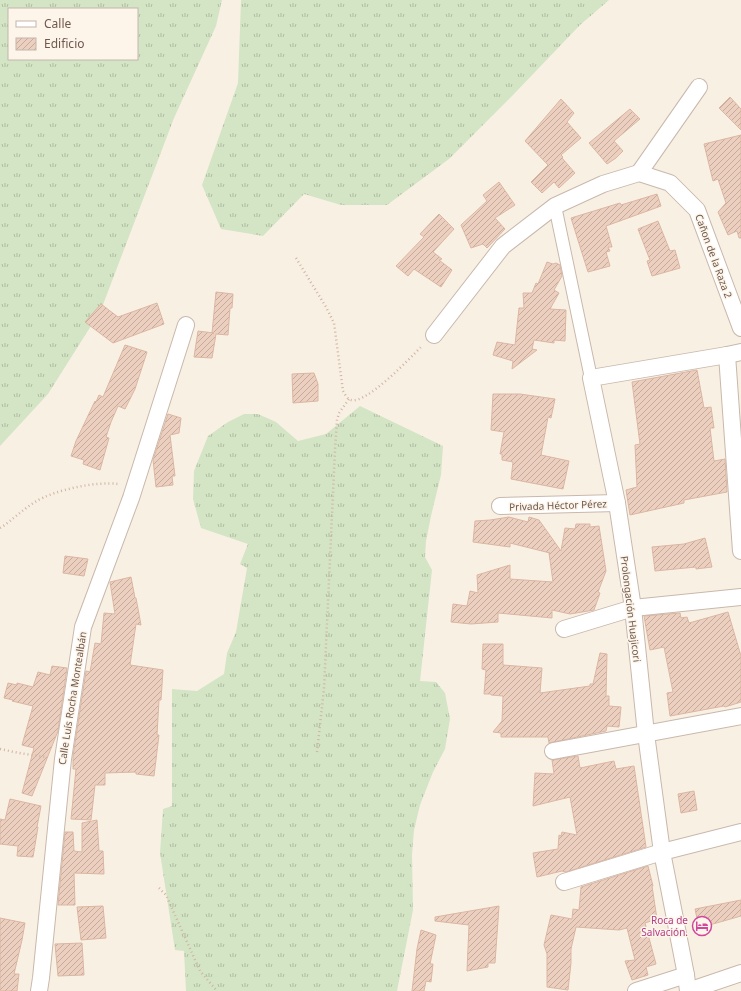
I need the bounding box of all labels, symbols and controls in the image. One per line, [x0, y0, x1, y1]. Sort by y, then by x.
legend [8, 8, 138, 60]
text: Calle [44, 15, 72, 32]
text: Edificio [44, 35, 85, 52]
street label: Cañon de la Raza 2 [692, 212, 736, 300]
street label: Privada Héctor Pérez [509, 496, 607, 514]
street label: Prolongación Huajicori [618, 555, 644, 663]
street label: Calle Luís Rocha Montealbán [55, 630, 89, 766]
place label: Roca de Salvación. [641, 913, 688, 939]
hotel icon: Roca de Salvación. [691, 915, 713, 937]

